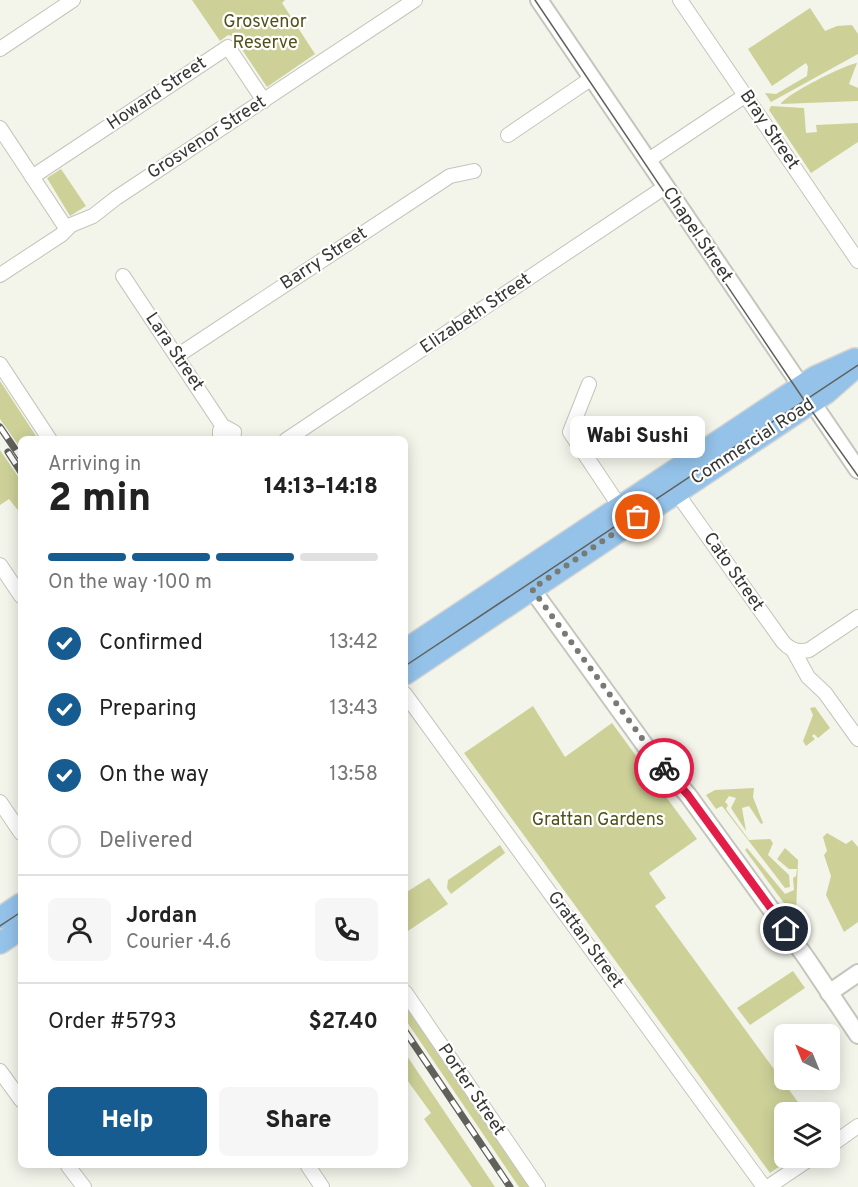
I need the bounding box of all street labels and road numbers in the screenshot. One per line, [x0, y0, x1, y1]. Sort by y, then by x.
street label: Howard Street [103, 52, 211, 136]
street label: Bray Street [734, 86, 804, 174]
street label: Grosvenor Street [143, 91, 271, 185]
street label: Chapel Street [657, 183, 737, 287]
street label: Barry Street [276, 222, 372, 296]
street label: Elizabeth Street [416, 268, 536, 360]
street label: Lara Street [139, 308, 209, 396]
street label: Commercial Road [687, 393, 819, 491]
street label: Cato Street [697, 528, 769, 616]
street label: Grattan Street [542, 887, 628, 993]
street label: Porter Street [432, 1040, 510, 1140]

